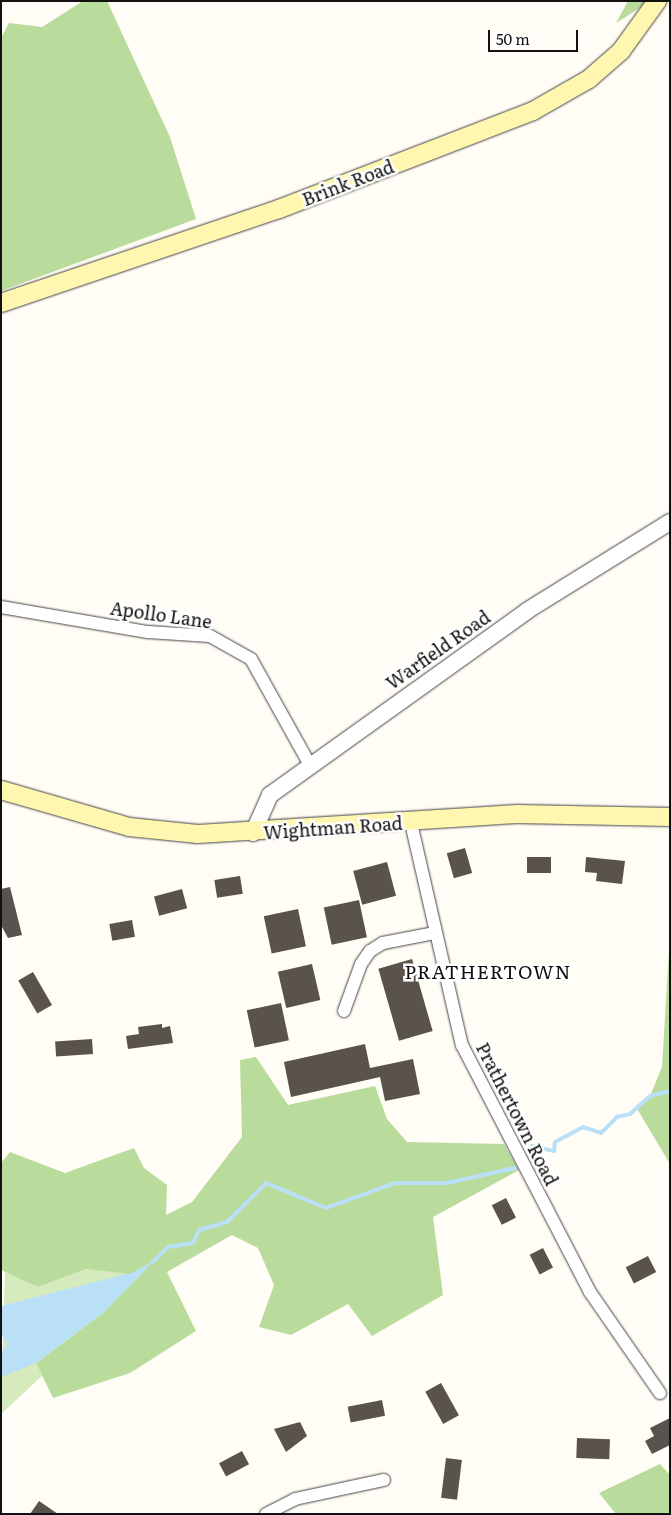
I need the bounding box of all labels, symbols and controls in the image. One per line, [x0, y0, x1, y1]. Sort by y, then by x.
scale bar [491, 20, 581, 52]
text: 50 m [496, 27, 530, 50]
street label: Brink Road [299, 156, 397, 210]
street label: Apollo Lane [109, 597, 213, 633]
street label: Warfield Road [382, 606, 494, 694]
street label: Wightman Road [263, 812, 403, 844]
district label: PRATHERTOWN [403, 961, 573, 983]
street label: Prathertown Road [472, 1039, 562, 1189]

